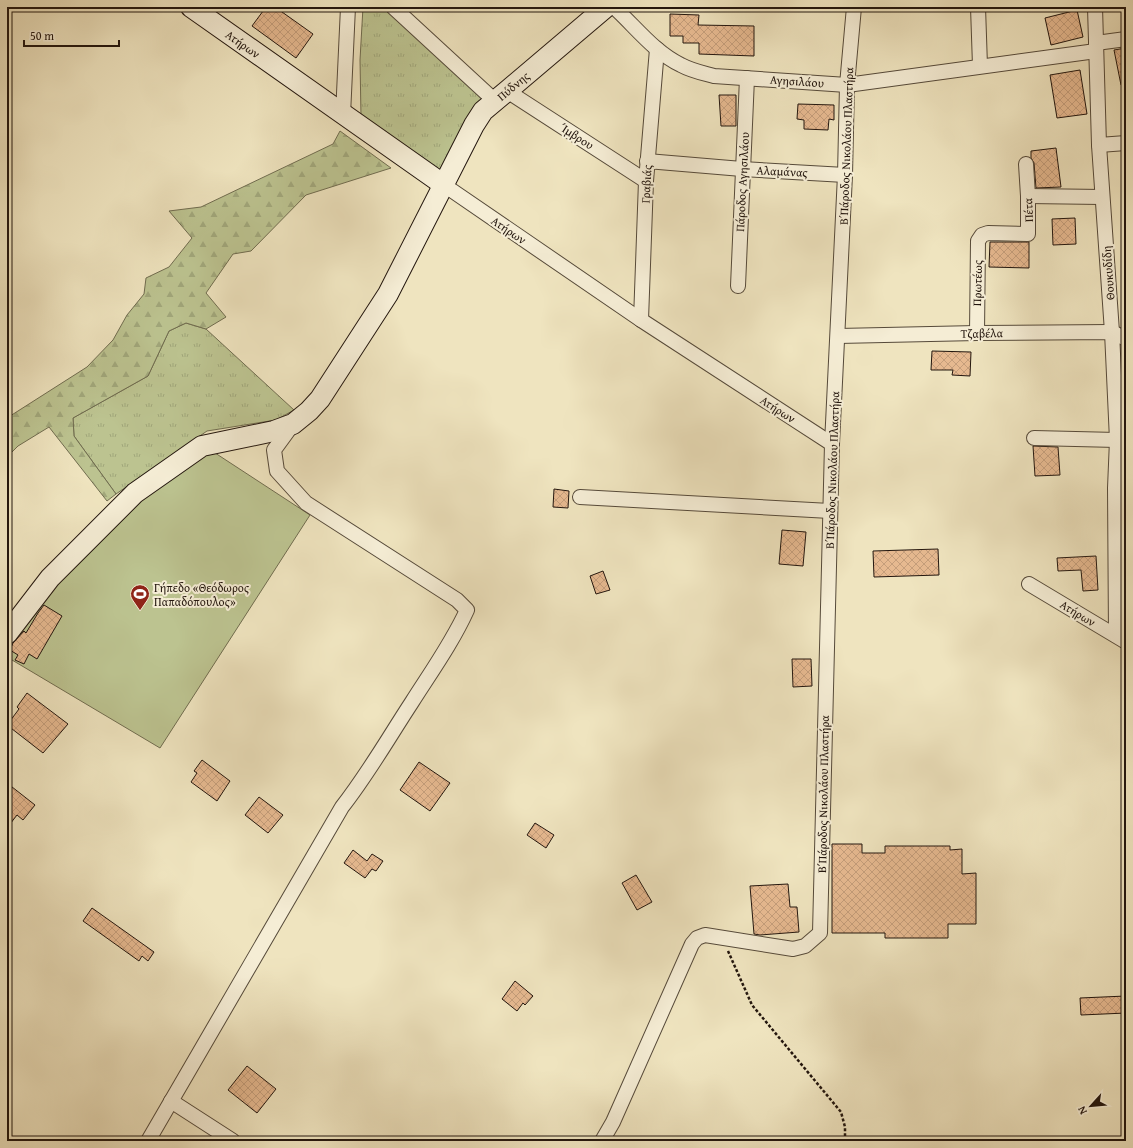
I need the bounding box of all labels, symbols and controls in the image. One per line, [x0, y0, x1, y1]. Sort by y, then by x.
scale bar [24, 22, 119, 48]
street label: Ατήρων [222, 26, 264, 62]
text: 50 m [30, 27, 54, 44]
street label: Β΄ Πάροδος Νικολάου Πλαστήρα [835, 66, 857, 225]
street label: Πύδνης [493, 67, 533, 105]
street label: Αγησιλάου [769, 71, 825, 91]
street label: Ίμβρου [557, 119, 597, 153]
street label: Πάροδος Αγησιλάου [731, 132, 753, 232]
street label: Αλαμάνας [756, 161, 808, 181]
street label: Γραβιάς [637, 164, 655, 204]
street label: Πέτα [1019, 197, 1037, 223]
street label: Ατήρων [488, 212, 530, 248]
street label: Θουκυδίδη [1098, 245, 1118, 301]
street label: Πρωτέως [968, 260, 986, 306]
street label: Τζαβέλα [961, 324, 1004, 342]
street label: Β΄ Πάροδος Νικολάου Πλαστήρα [821, 390, 843, 549]
street label: Ατήρων [757, 391, 799, 427]
place label: Γήπεδο «Θεόδωρος Παπαδόπουλος» [154, 579, 249, 610]
sports icon: Γήπεδο «Θεόδωρος Παπαδόπουλος» [129, 583, 151, 611]
street label: Ατήρων [1057, 596, 1099, 630]
street label: Β΄ Πάροδος Νικολάου Πλαστήρα [813, 714, 833, 873]
north arrow [1071, 1086, 1111, 1126]
text: N [1073, 1103, 1091, 1117]

